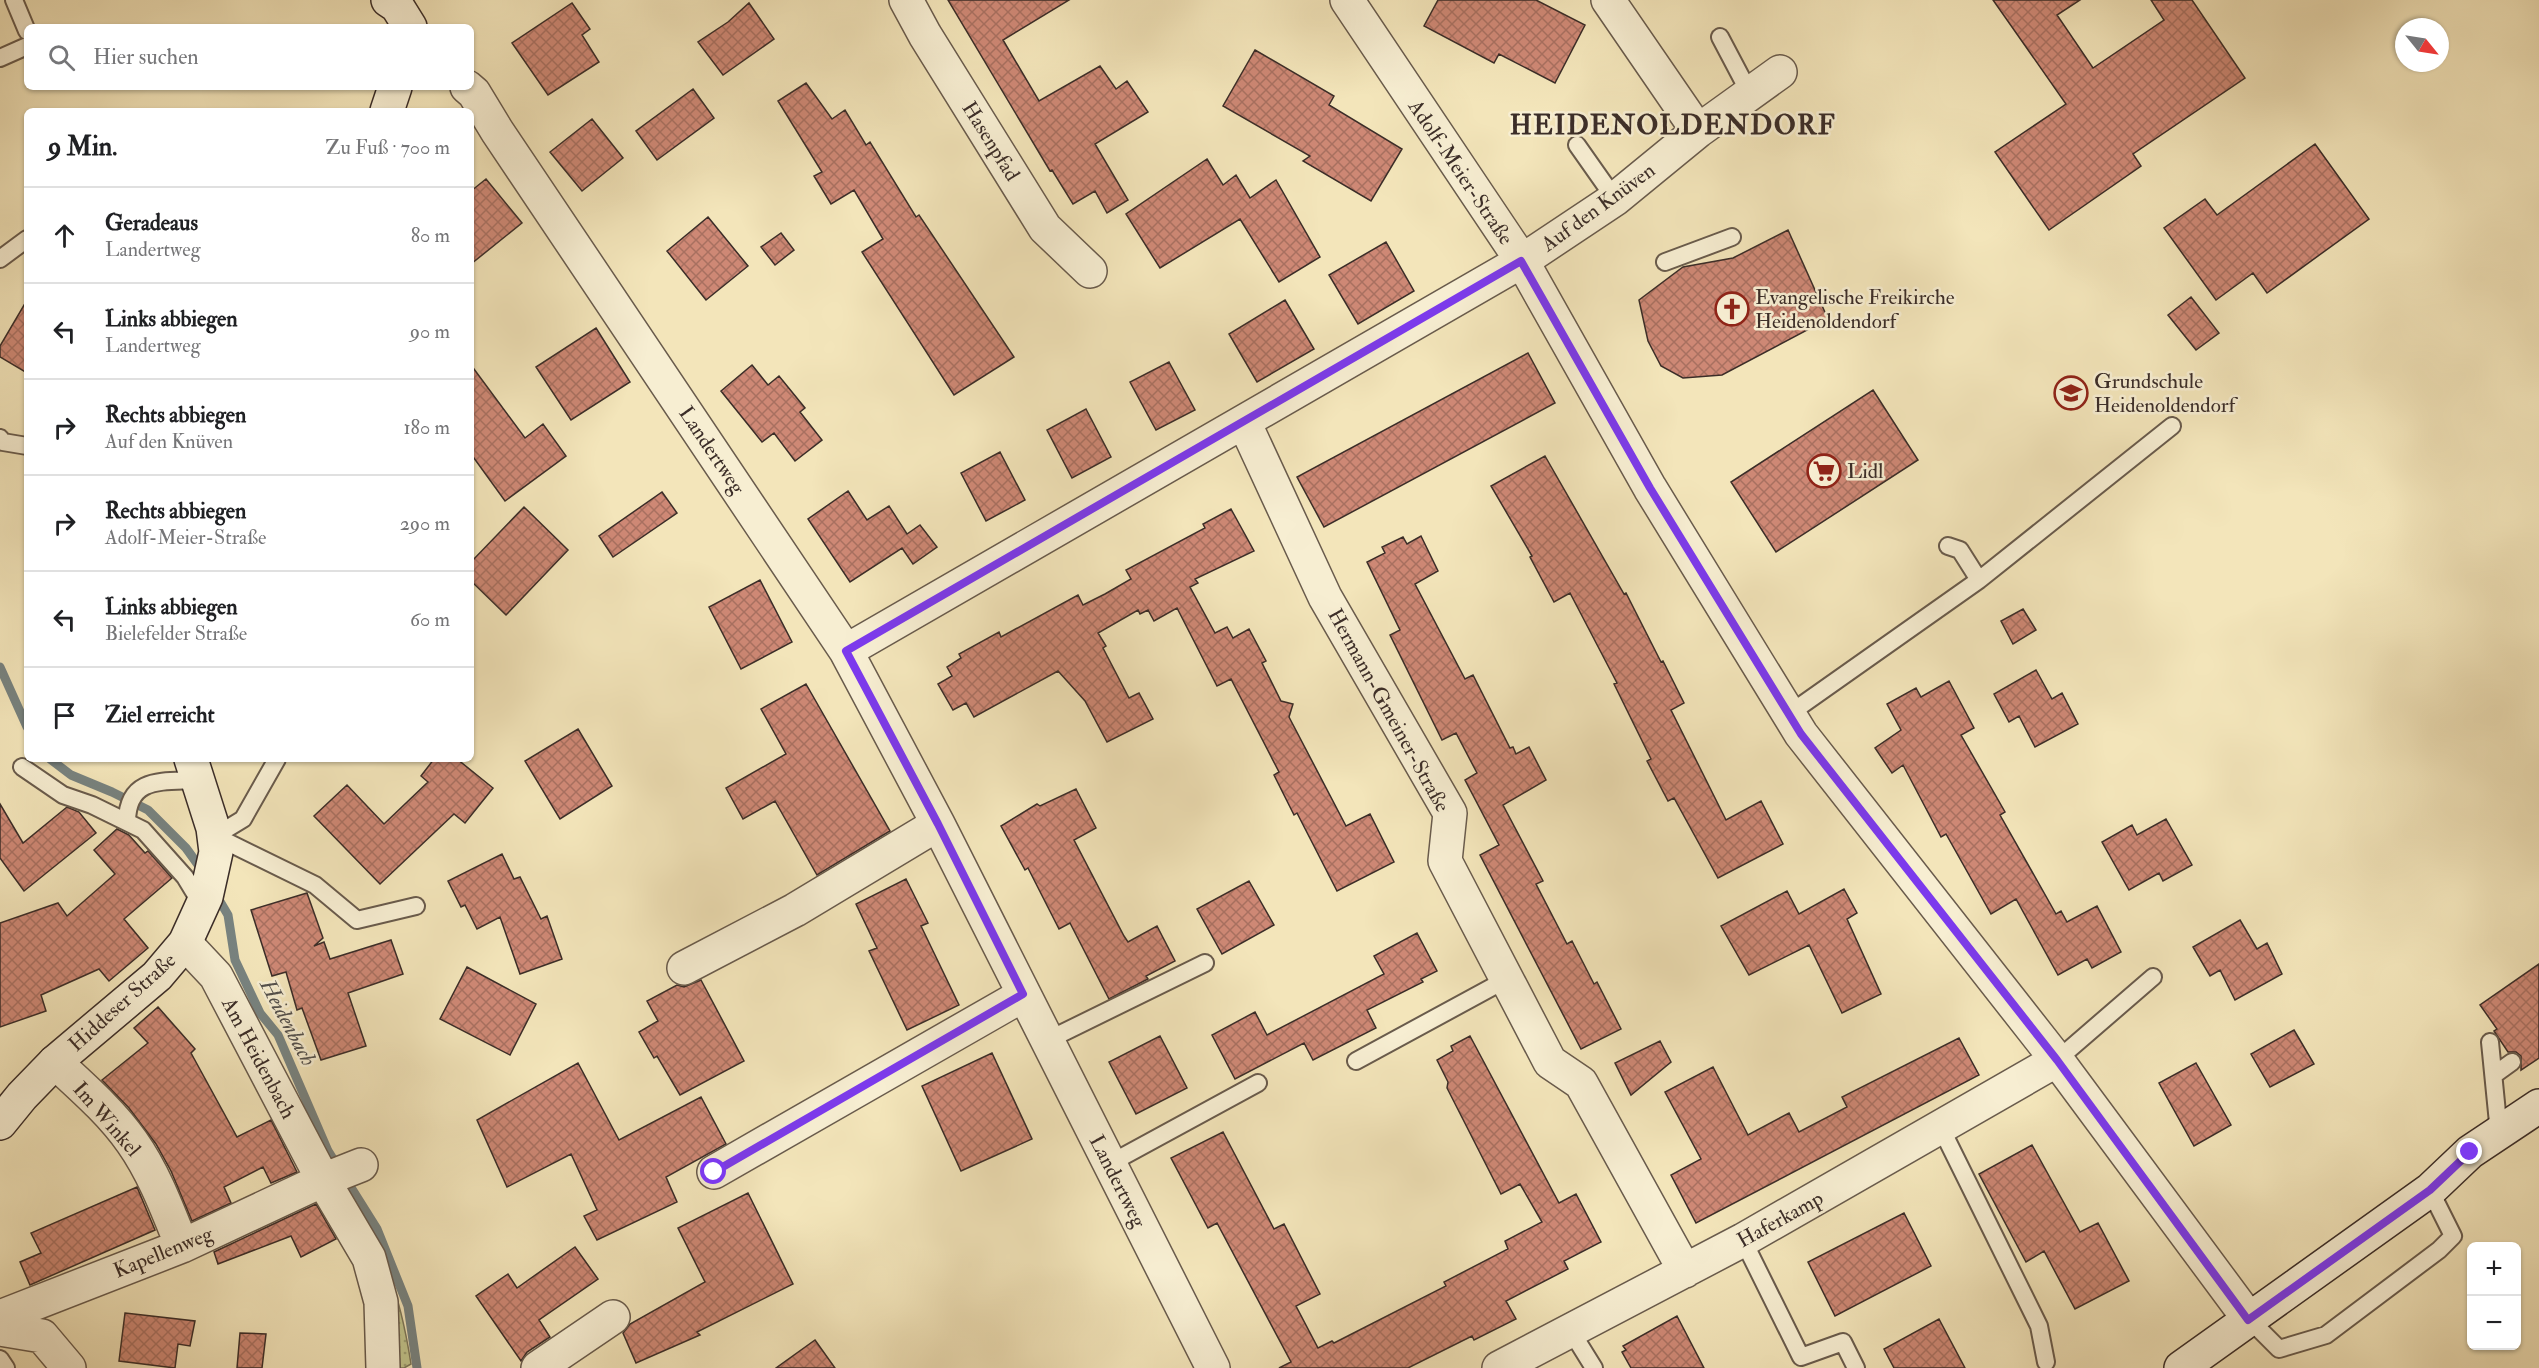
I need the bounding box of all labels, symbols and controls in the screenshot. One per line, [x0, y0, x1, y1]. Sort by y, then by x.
north arrow [2395, 18, 2449, 72]
search box [24, 24, 474, 90]
icon: search [45, 41, 78, 74]
text: Hier suchen [93, 43, 199, 71]
street label: Adolf-Meier-Straße [1401, 94, 1519, 250]
street label: Hasenpfad [956, 96, 1026, 187]
district label: HEIDENOLDENDORF [1510, 109, 1836, 142]
text: 9 Min. [48, 131, 117, 163]
text: Zu Fuß · 700 m [326, 135, 450, 160]
street label: Auf den Knüven [1535, 157, 1661, 258]
text: Geradeaus [105, 209, 198, 237]
icon: ahead [48, 219, 81, 252]
text: 80 m [411, 223, 450, 248]
text: Landertweg [105, 237, 201, 262]
place label: Evangelische Freikirche Heidenoldendorf [1755, 284, 1955, 335]
church icon: Evangelische Freikirche Heidenoldendorf [1714, 291, 1750, 327]
text: Links abbiegen [105, 305, 238, 333]
icon: left [48, 315, 81, 348]
text: 90 m [410, 319, 450, 344]
text: Landertweg [105, 333, 201, 358]
place label: Grundschule Heidenoldendorf [2094, 368, 2239, 419]
school or university icon: Grundschule Heidenoldendorf [2053, 375, 2089, 411]
text: Rechts abbiegen [105, 401, 246, 429]
street label: Landertweg [672, 401, 751, 500]
icon: right [48, 411, 81, 444]
text: 180 m [403, 415, 450, 440]
text: Auf den Knüven [105, 429, 233, 454]
supermarket icon: Lidl [1806, 453, 1842, 489]
place label: Lidl [1847, 458, 1884, 485]
text: Rechts abbiegen [105, 497, 246, 525]
icon: right [48, 507, 81, 540]
text: 290 m [400, 511, 450, 536]
text: Adolf-Meier-Straße [105, 525, 266, 550]
text: Links abbiegen [105, 593, 238, 621]
icon: left [48, 603, 81, 636]
street label: Hermann-Gmeiner-Straße [1321, 604, 1456, 817]
text: 60 m [410, 607, 450, 632]
text: Bielefelder Straße [105, 621, 247, 646]
icon: arrive [48, 699, 81, 732]
text: Ziel erreicht [105, 701, 215, 729]
street label: Hiddeser Straße [63, 947, 182, 1058]
water label: Heidenbach [253, 973, 323, 1071]
street label: Am Heidenbach [215, 992, 302, 1124]
street label: Im Winkel [67, 1076, 147, 1163]
street label: Landertweg [1083, 1130, 1153, 1233]
route end [2456, 1138, 2482, 1164]
route start [700, 1158, 726, 1184]
street label: Haferkamp [1732, 1185, 1828, 1254]
street label: Kapellenweg [110, 1220, 217, 1285]
map controls [2467, 1242, 2521, 1350]
button: + [2467, 1242, 2521, 1296]
button: − [2467, 1296, 2521, 1350]

